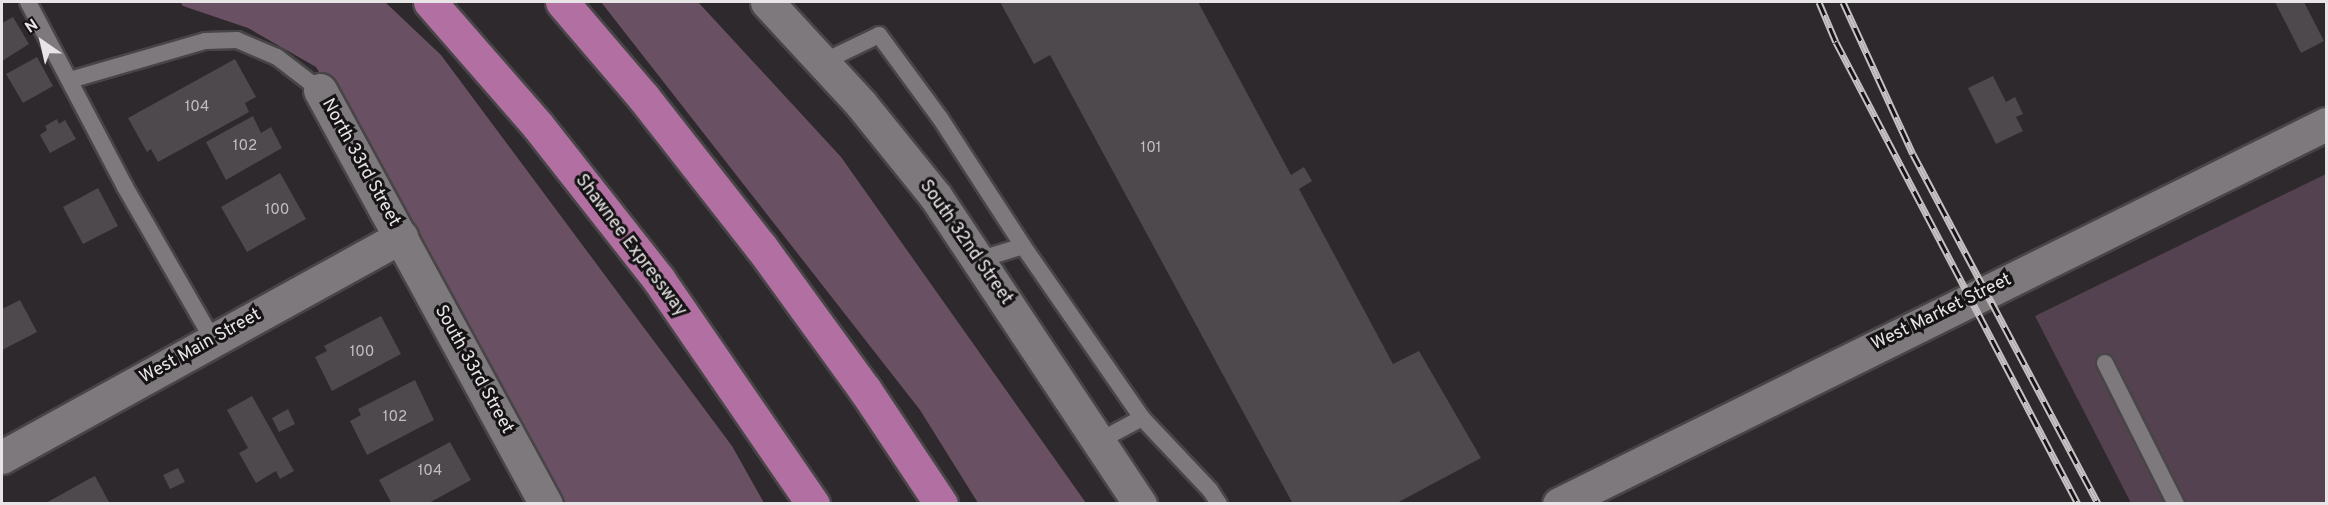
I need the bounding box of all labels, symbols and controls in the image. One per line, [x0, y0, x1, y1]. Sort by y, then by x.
north arrow [12, 12, 72, 72]
text: N [22, 16, 42, 39]
street label: North 33rd Street [316, 95, 404, 231]
house number: 104 [185, 99, 209, 117]
house number: 102 [233, 138, 257, 156]
house number: 101 [1141, 140, 1161, 158]
street label: Shawnee Expressway [570, 171, 690, 321]
street label: South 32nd Street [914, 176, 1016, 310]
house number: 100 [265, 202, 289, 220]
street label: West Market Street [1868, 270, 2016, 356]
street label: South 33rd Street [429, 302, 517, 438]
street label: West Main Street [137, 305, 265, 389]
house number: 100 [350, 344, 374, 362]
house number: 102 [383, 409, 407, 427]
house number: 104 [418, 463, 442, 481]

